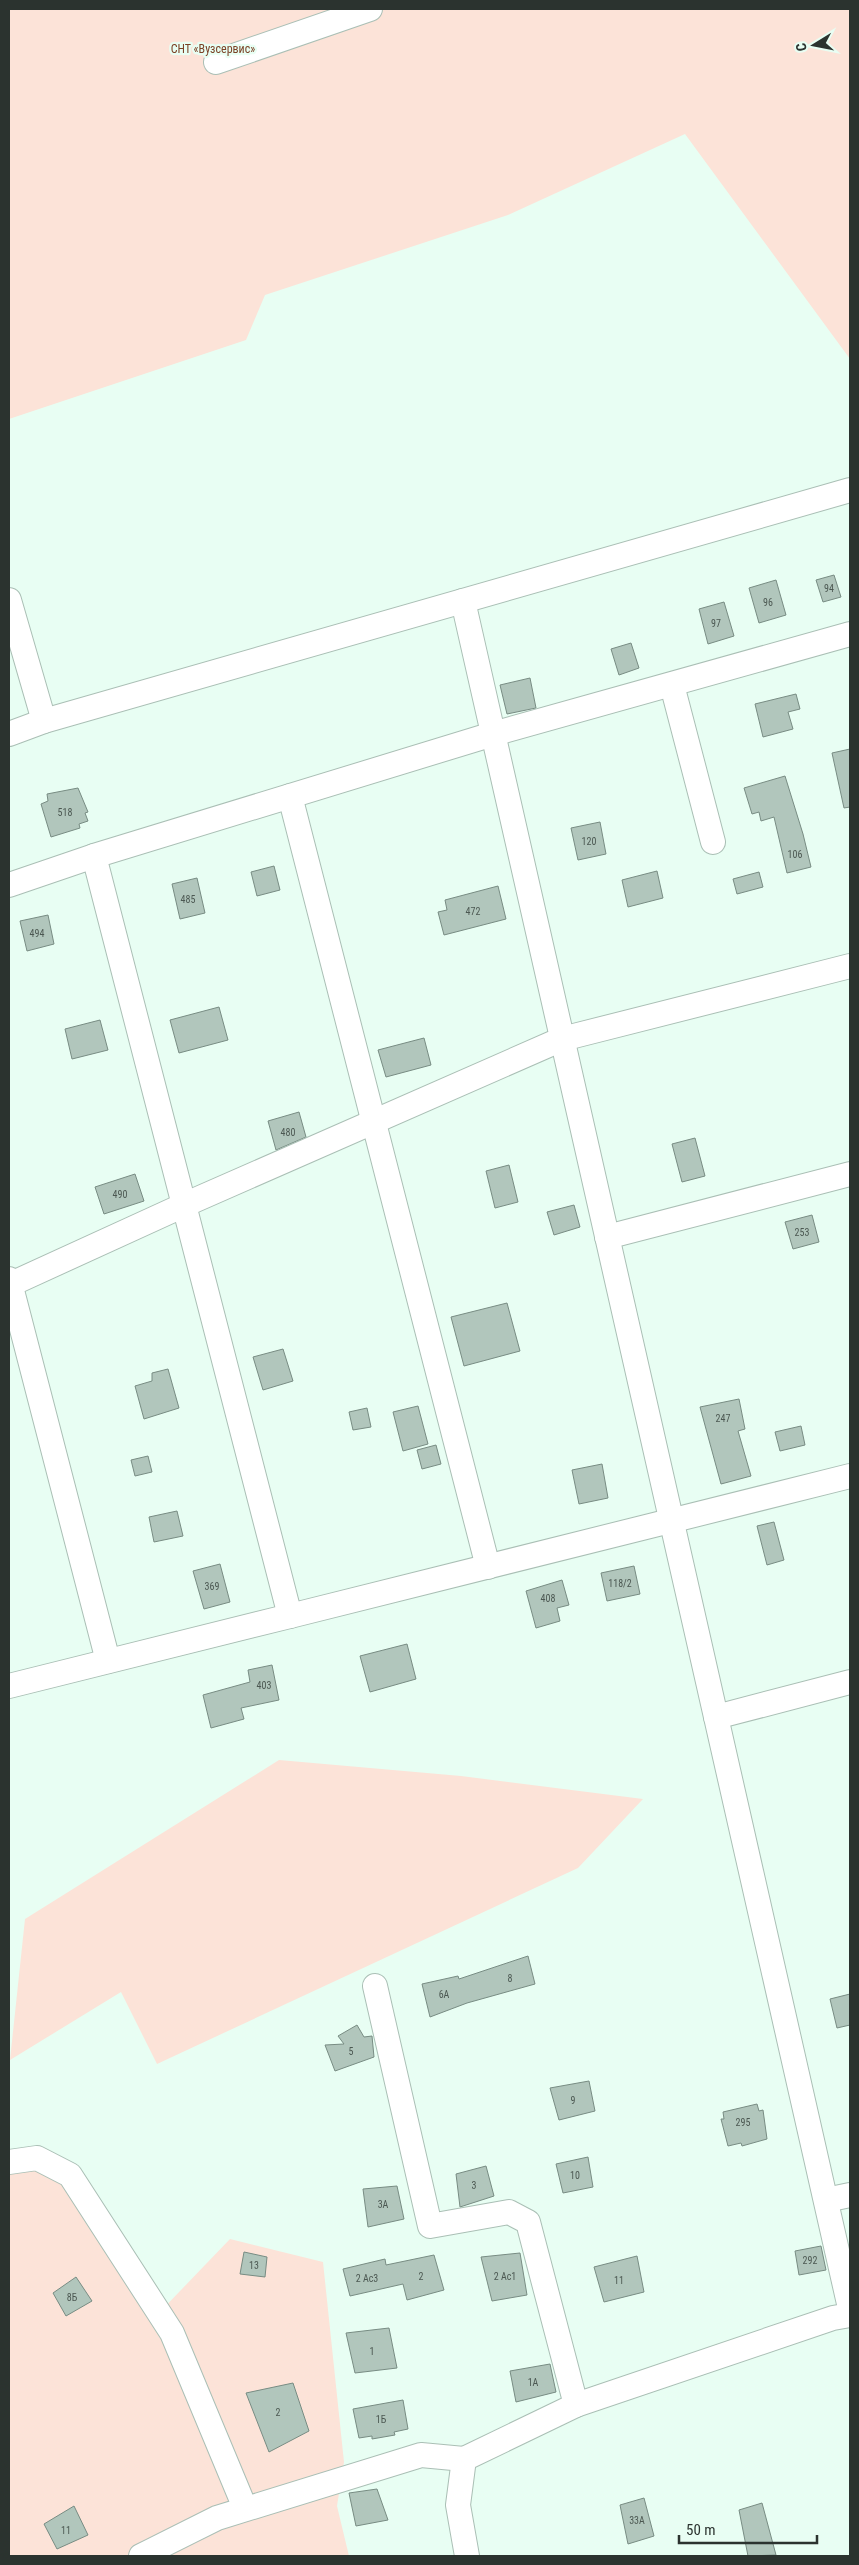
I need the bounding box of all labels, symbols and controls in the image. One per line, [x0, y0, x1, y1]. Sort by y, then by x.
north arrow [789, 20, 839, 70]
park label: СНТ «Вузсервис» [171, 42, 255, 56]
text: С [793, 42, 810, 53]
house number: 94 [824, 583, 834, 594]
house number: 96 [763, 597, 773, 608]
house number: 97 [711, 618, 721, 629]
house number: 518 [58, 807, 72, 818]
house number: 120 [582, 836, 596, 847]
house number: 106 [788, 849, 802, 860]
house number: 485 [181, 894, 195, 905]
house number: 472 [466, 906, 480, 917]
house number: 494 [30, 928, 44, 939]
house number: 480 [281, 1127, 295, 1138]
house number: 490 [113, 1189, 127, 1200]
house number: 253 [795, 1227, 809, 1238]
house number: 247 [716, 1413, 730, 1424]
house number: 118/2 [608, 1578, 632, 1589]
house number: 369 [205, 1581, 219, 1592]
house number: 408 [541, 1593, 555, 1604]
house number: 403 [257, 1680, 271, 1691]
house number: 8 [508, 1973, 513, 1984]
house number: 6А [439, 1989, 450, 2000]
house number: 5 [349, 2046, 354, 2057]
house number: 9 [571, 2095, 576, 2106]
house number: 295 [736, 2117, 750, 2128]
house number: 10 [570, 2170, 580, 2181]
house number: 3 [472, 2180, 477, 2191]
house number: 3А [378, 2199, 389, 2210]
house number: 292 [803, 2255, 817, 2266]
house number: 13 [249, 2260, 259, 2271]
house number: 2 [419, 2271, 424, 2282]
house number: 2 Ас1 [494, 2271, 516, 2282]
house number: 2 Ас3 [356, 2273, 378, 2284]
house number: 11 [614, 2275, 624, 2286]
house number: 8Б [67, 2292, 78, 2303]
house number: 1 [370, 2346, 374, 2357]
house number: 1А [528, 2377, 539, 2388]
house number: 2 [276, 2407, 281, 2418]
house number: 1Б [376, 2414, 387, 2425]
scale bar [679, 2512, 816, 2544]
house number: 33А [629, 2515, 645, 2526]
text: 50 m [686, 2521, 716, 2539]
house number: 11 [61, 2525, 71, 2536]

